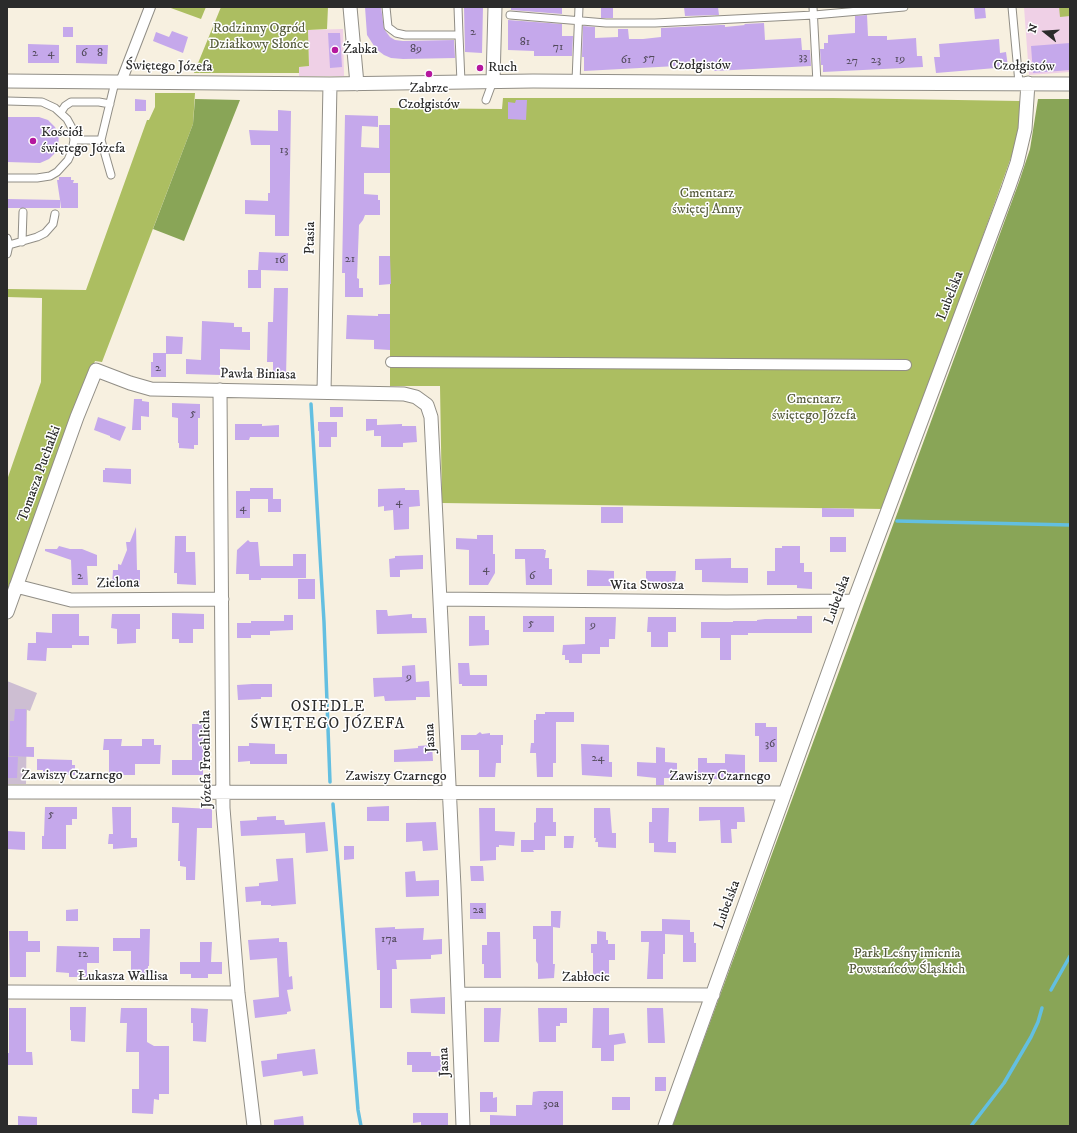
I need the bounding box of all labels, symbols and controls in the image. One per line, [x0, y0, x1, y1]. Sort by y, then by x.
north arrow [1025, 12, 1065, 52]
park label: Rodzinny Ogród Działkowy Słońce [209, 21, 309, 54]
text: N [1026, 22, 1042, 35]
house number: 2 [470, 26, 476, 40]
house number: 81 [520, 36, 530, 50]
house number: 71 [553, 41, 563, 55]
place label: Żabka [343, 42, 377, 58]
house number: 89 [410, 43, 422, 57]
marker: Żabka [330, 45, 340, 55]
house number: 2 [32, 47, 38, 61]
house number: 4 [48, 47, 54, 61]
house number: 6 [81, 47, 87, 61]
house number: 8 [97, 47, 103, 61]
house number: 33 [799, 51, 807, 65]
house number: 57 [643, 52, 655, 66]
house number: 19 [895, 53, 905, 67]
house number: 61 [621, 54, 631, 68]
house number: 23 [871, 54, 881, 68]
house number: 27 [846, 55, 858, 69]
street label: Świętego Józefa [125, 58, 213, 76]
street label: Czołgistów [669, 58, 731, 74]
street label: Czołgistów [993, 58, 1055, 76]
place label: Ruch [488, 60, 517, 76]
marker: Ruch [475, 63, 485, 73]
marker: Zabrze Czołgistów [424, 69, 434, 79]
place label: Zabrze Czołgistów [398, 81, 460, 114]
place label: Kościół świętego Józefa [41, 125, 125, 158]
marker: Kościół świętego Józefa [28, 136, 38, 146]
house number: 13 [280, 144, 288, 158]
park label: Cmentarz świętej Anny [672, 186, 742, 218]
street label: Ptasia [302, 221, 320, 255]
house number: 21 [345, 253, 355, 267]
house number: 16 [275, 254, 285, 268]
street label: Lubelska [934, 269, 968, 323]
house number: 2 [155, 362, 161, 376]
street label: Pawła Biniasa [220, 366, 296, 384]
park label: Cmentarz świętego Józefa [772, 392, 856, 424]
house number: 5 [190, 407, 196, 421]
street label: Tomasza Puchałki [15, 424, 65, 524]
house number: 4 [396, 496, 402, 510]
house number: 4 [240, 502, 246, 516]
house number: 4 [483, 563, 489, 577]
house number: 2 [77, 570, 83, 584]
house number: 6 [529, 570, 535, 584]
street label: Lubelska [821, 573, 855, 627]
street label: Zielona [97, 575, 139, 593]
street label: Wita Stwosza [610, 578, 684, 594]
house number: 5 [528, 617, 534, 631]
house number: 9 [590, 619, 596, 633]
house number: 9 [406, 671, 412, 685]
district label: OSIEDLE ŚWIĘTEGO JÓZEFA [251, 699, 405, 734]
street label: Józefa Froehlicha [198, 710, 216, 808]
street label: Jasna [422, 723, 440, 753]
house number: 36 [765, 738, 775, 752]
house number: 24 [592, 752, 604, 766]
street label: Zawiszy Czarnego [22, 768, 122, 784]
street label: Zawiszy Czarnego [346, 769, 446, 785]
street label: Zawiszy Czarnego [670, 769, 770, 785]
house number: 5 [48, 808, 54, 822]
street label: Lubelska [711, 878, 745, 932]
house number: 2a [473, 904, 483, 918]
house number: 17a [381, 933, 397, 947]
park label: Park Leśny imienia Powstańców Śląskich [849, 946, 965, 978]
house number: 12 [78, 948, 88, 962]
street label: Łukasza Wallisa [78, 969, 168, 985]
street label: Zabłocie [562, 970, 610, 986]
street label: Jasna [436, 1047, 454, 1077]
house number: 30a [543, 1098, 559, 1112]

